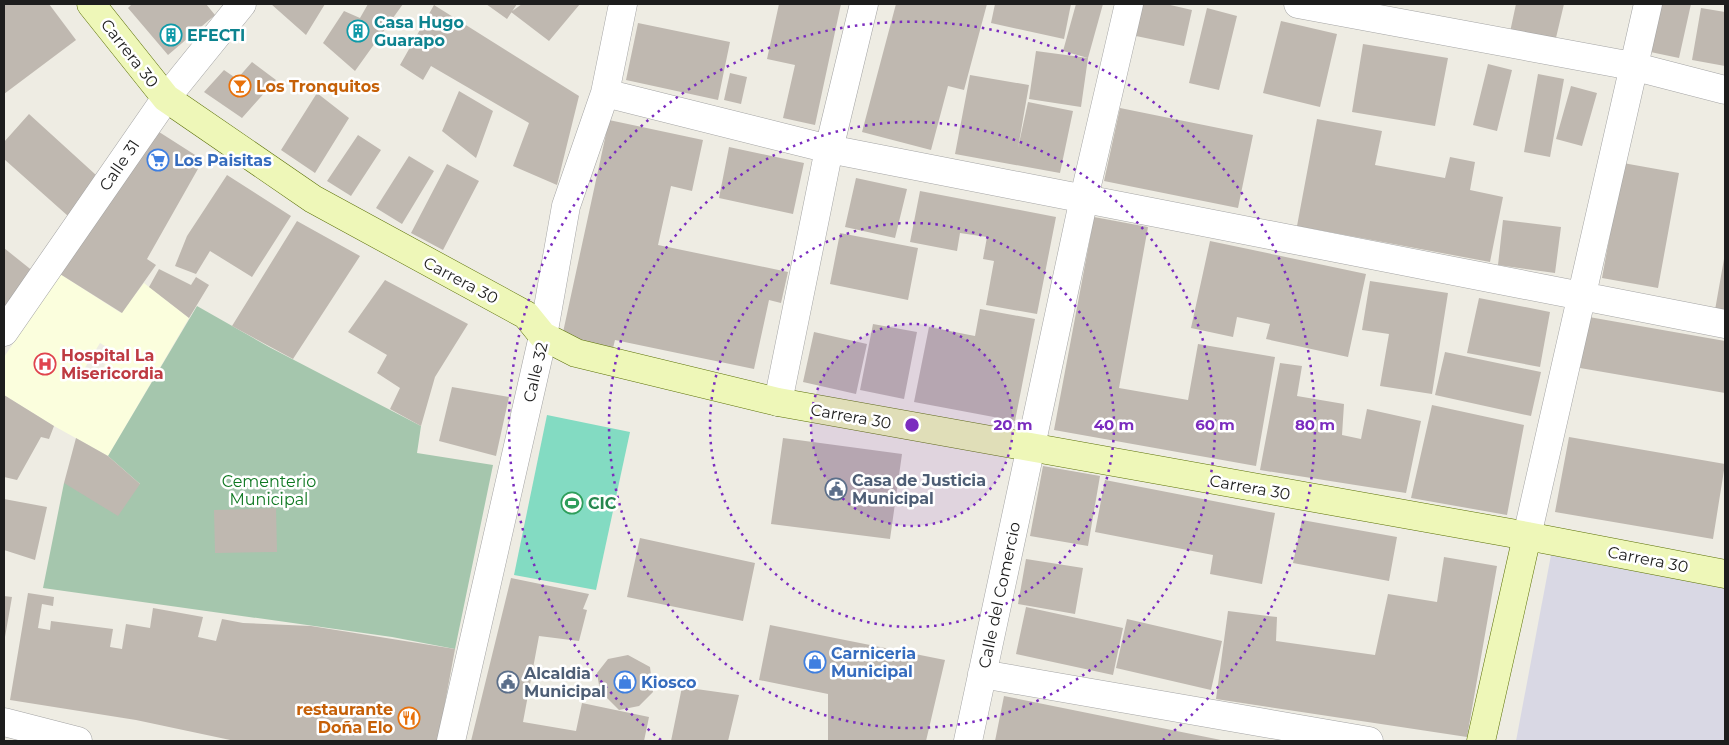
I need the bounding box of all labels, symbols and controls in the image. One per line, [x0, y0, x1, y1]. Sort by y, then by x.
place label: Casa Hugo Guarapo [374, 13, 464, 50]
street label: Carrera 30 [97, 15, 162, 91]
building icon: Casa Hugo Guarapo [346, 19, 370, 43]
building icon: EFECTI [159, 23, 183, 47]
place label: EFECTI [187, 26, 245, 45]
bar icon: Los Tronquitos [228, 74, 252, 98]
place label: Los Tronquitos [256, 77, 380, 96]
street label: Calle 31 [95, 136, 143, 195]
supermarket icon: Los Paisitas [146, 148, 170, 172]
place label: Los Paisitas [174, 151, 272, 170]
street label: Carrera 30 [420, 253, 501, 308]
street label: Calle 32 [519, 340, 552, 404]
place label: Hospital La Misericordia [61, 346, 164, 383]
hospital icon: Hospital La Misericordia [33, 352, 57, 376]
street label: Carrera 30 [809, 400, 893, 433]
text: 20 m [993, 415, 1033, 434]
text: 40 m [1094, 415, 1134, 434]
text: 60 m [1195, 415, 1235, 434]
text: 80 m [1295, 415, 1335, 434]
centre of rings [903, 416, 921, 434]
place label: Casa de Justicia Municipal [852, 471, 986, 508]
street label: Carrera 30 [1208, 471, 1292, 504]
park label: Cementerio Municipal [222, 472, 316, 509]
public building icon: Casa de Justicia Municipal [824, 477, 848, 501]
sports icon: CIC [560, 491, 584, 515]
place label: CIC [588, 494, 617, 513]
street label: Calle del Comercio [975, 520, 1024, 670]
street label: Carrera 30 [1606, 542, 1690, 577]
place label: Carniceria Municipal [831, 644, 916, 681]
shop icon: Carniceria Municipal [803, 650, 827, 674]
place label: Alcaldia Municipal [523, 664, 606, 701]
public building icon: Alcaldia Municipal [496, 670, 520, 694]
shop icon: Kiosco [613, 670, 637, 694]
place label: Kiosco [641, 673, 696, 692]
place label: restaurante Doña Elo [296, 700, 393, 737]
restaurant icon: restaurante Doña Elo [397, 706, 421, 730]

